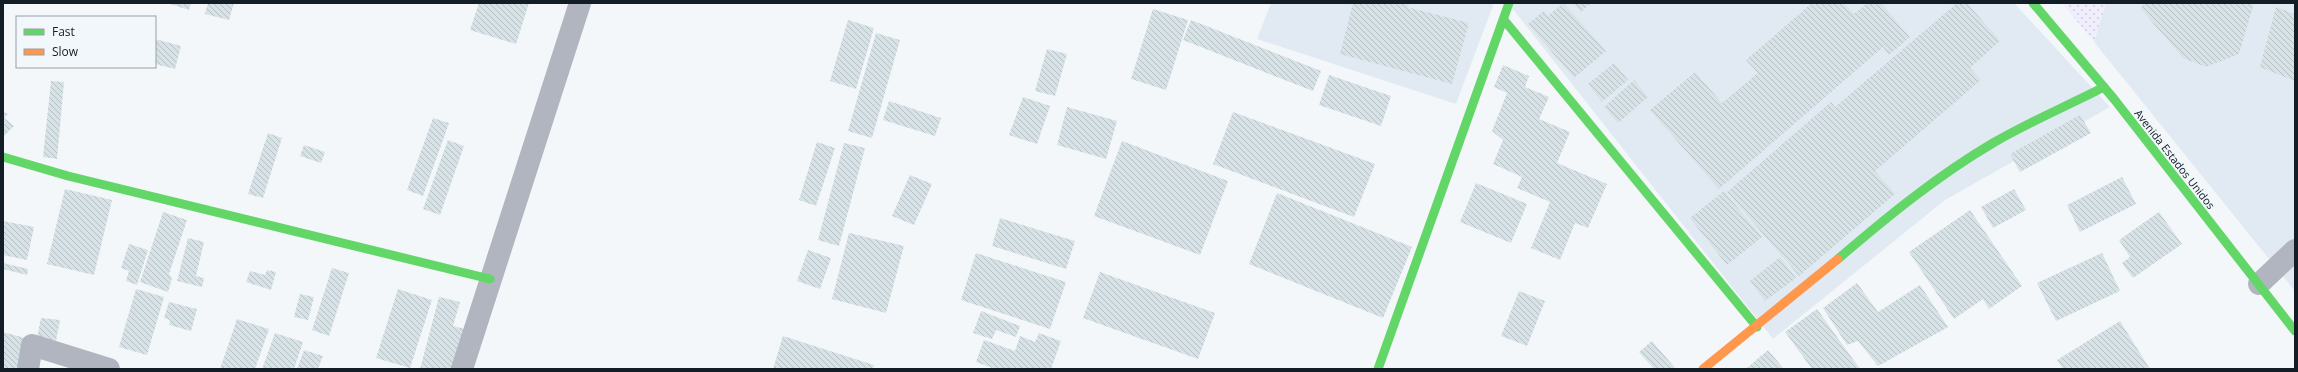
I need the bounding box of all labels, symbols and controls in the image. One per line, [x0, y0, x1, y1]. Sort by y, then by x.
legend [16, 16, 156, 68]
text: Fast [52, 23, 75, 40]
text: Slow [52, 43, 79, 60]
street label: Avenida Estados Unidos [2131, 106, 2219, 212]

